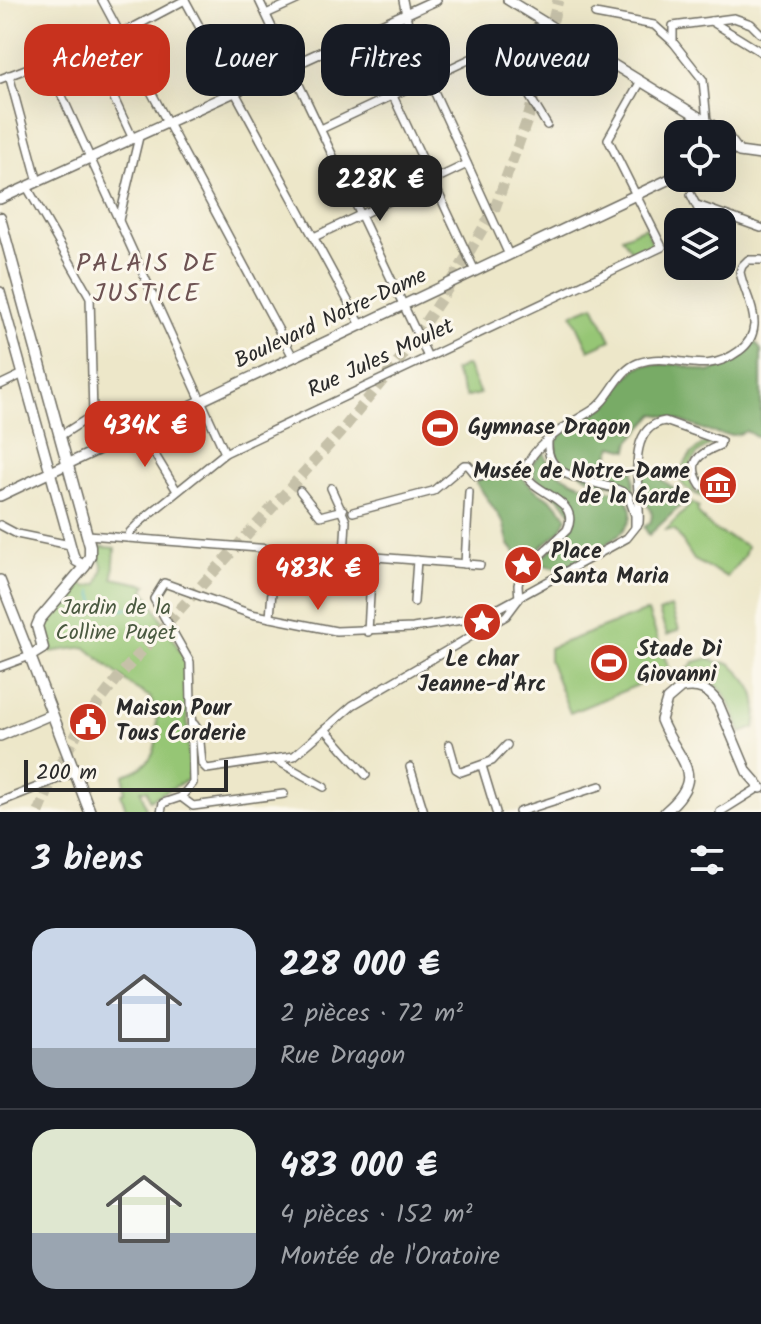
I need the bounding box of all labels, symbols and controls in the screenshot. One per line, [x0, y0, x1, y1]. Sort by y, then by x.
chip: Acheter [24, 24, 170, 96]
chip: Louer [186, 24, 305, 96]
chip: Filtres [321, 24, 450, 96]
chip: Nouveau [466, 24, 618, 96]
map controls [664, 120, 736, 280]
button: locate [664, 120, 736, 192]
pin: 228K € [315, 155, 445, 223]
text: 228K € [336, 160, 424, 202]
button: layers [664, 208, 736, 280]
district label: PALAIS DE JUSTICE [76, 243, 218, 315]
street label: Boulevard Notre-Dame [229, 259, 433, 379]
street label: Rue Jules Moulet [302, 310, 461, 408]
pin: 434K € [80, 401, 210, 469]
text: 434K € [103, 406, 187, 448]
sports icon: Gymnase Dragon [419, 407, 461, 449]
place label: Gymnase Dragon [468, 411, 630, 446]
place label: Musée de Notre-Dame de la Garde [473, 455, 690, 515]
museum icon: Musée de Notre-Dame de la Garde [697, 464, 739, 506]
place label: Place Santa Maria [551, 535, 669, 595]
pin: 483K € [253, 544, 383, 612]
place icon: Place Santa Maria [502, 544, 544, 586]
text: 483K € [275, 549, 361, 591]
park label: Jardin de la Colline Puget [55, 591, 177, 651]
place icon: Le char Jeanne-d'Arc [461, 601, 503, 643]
place label: Stade Di Giovanni [637, 633, 723, 693]
sports icon: Stade Di Giovanni [588, 642, 630, 684]
place label: Le char Jeanne-d'Arc [418, 643, 546, 703]
place label: Maison Pour Tous Corderie [116, 692, 246, 752]
public building icon: Maison Pour Tous Corderie [67, 701, 109, 743]
scale bar [24, 756, 228, 792]
text: 200 m [36, 756, 97, 791]
text: 3 biens [32, 833, 143, 887]
icon: filters [685, 838, 729, 882]
text: 228 000 € [280, 939, 440, 993]
icon: home [96, 960, 192, 1056]
text: 2 pièces · 72 m² [280, 993, 463, 1035]
text: Rue Dragon [280, 1035, 405, 1077]
text: 483 000 € [280, 1140, 437, 1194]
icon: home [96, 1161, 192, 1257]
text: 4 pièces · 152 m² [280, 1194, 472, 1236]
text: Montée de l'Oratoire [280, 1236, 500, 1278]

